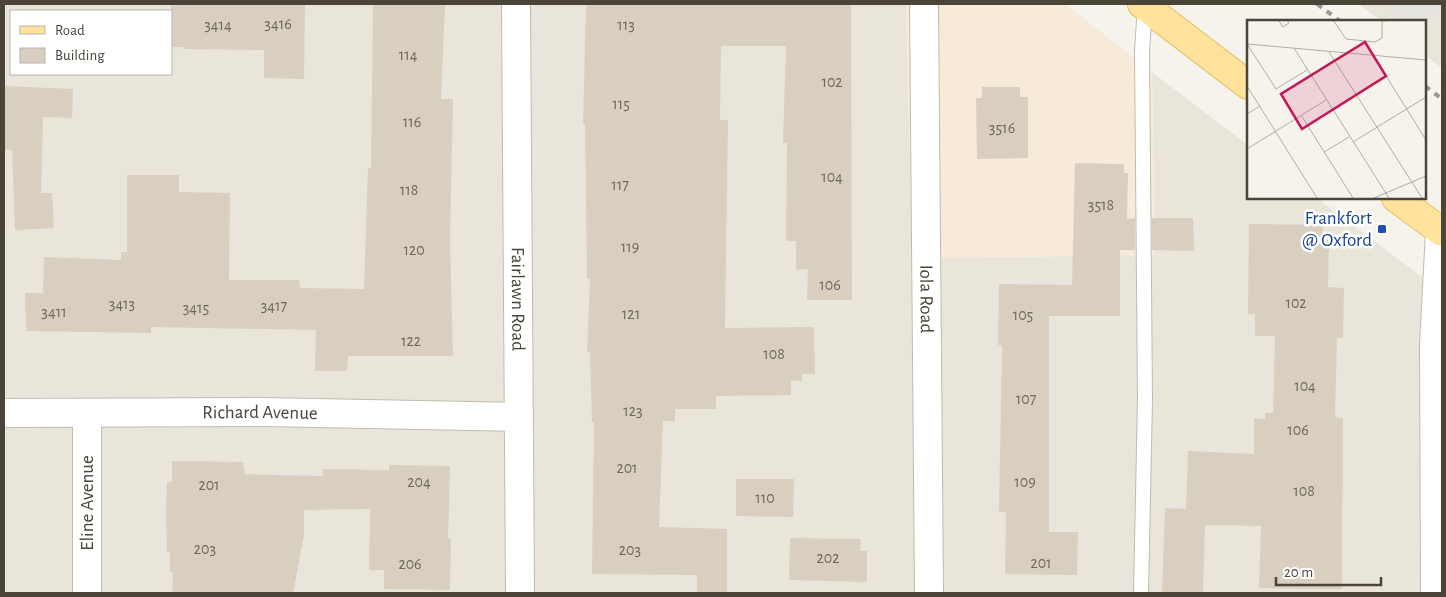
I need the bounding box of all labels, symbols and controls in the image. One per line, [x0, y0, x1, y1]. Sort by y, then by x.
legend [10, 10, 172, 75]
house number: 3416 [264, 16, 292, 32]
house number: 3414 [204, 17, 232, 33]
house number: 113 [617, 17, 635, 33]
inset map [1247, 20, 1426, 199]
text: Road [55, 23, 85, 38]
house number: 114 [399, 47, 418, 63]
text: Building [55, 48, 105, 63]
house number: 102 [821, 74, 843, 90]
house number: 115 [612, 96, 630, 112]
house number: 116 [403, 114, 421, 130]
house number: 3516 [989, 120, 1015, 136]
house number: 104 [821, 169, 843, 185]
house number: 117 [611, 177, 629, 193]
house number: 118 [400, 182, 418, 198]
house number: 3518 [1088, 197, 1114, 213]
place label: Frankfort @ Oxford [1302, 209, 1372, 250]
marker: Frankfort @ Oxford [1376, 223, 1388, 235]
house number: 119 [621, 239, 639, 255]
house number: 120 [403, 242, 425, 258]
street label: Fairlawn Road [508, 247, 528, 351]
street label: Iola Road [917, 265, 936, 333]
house number: 106 [819, 277, 841, 293]
house number: 102 [1285, 295, 1307, 311]
house number: 3413 [109, 296, 135, 312]
house number: 3417 [261, 298, 288, 314]
house number: 3415 [183, 300, 209, 316]
house number: 3411 [41, 304, 67, 320]
house number: 121 [622, 306, 640, 322]
house number: 105 [1013, 307, 1033, 323]
house number: 122 [401, 333, 421, 349]
house number: 108 [763, 346, 785, 362]
house number: 104 [1294, 378, 1316, 394]
house number: 107 [1016, 391, 1037, 407]
street label: Richard Avenue [202, 402, 318, 423]
house number: 123 [623, 403, 643, 419]
house number: 106 [1287, 422, 1309, 438]
street label: Eline Avenue [78, 455, 97, 551]
house number: 201 [616, 460, 638, 476]
house number: 204 [407, 474, 431, 490]
house number: 109 [1014, 474, 1036, 490]
house number: 201 [198, 477, 220, 493]
house number: 108 [1293, 483, 1315, 499]
house number: 110 [755, 490, 775, 506]
house number: 203 [194, 541, 216, 557]
house number: 203 [619, 542, 641, 558]
house number: 202 [816, 550, 840, 566]
scale bar [1276, 554, 1381, 586]
house number: 201 [1030, 555, 1052, 571]
house number: 206 [398, 556, 422, 572]
text: 20 m [1284, 565, 1313, 580]

